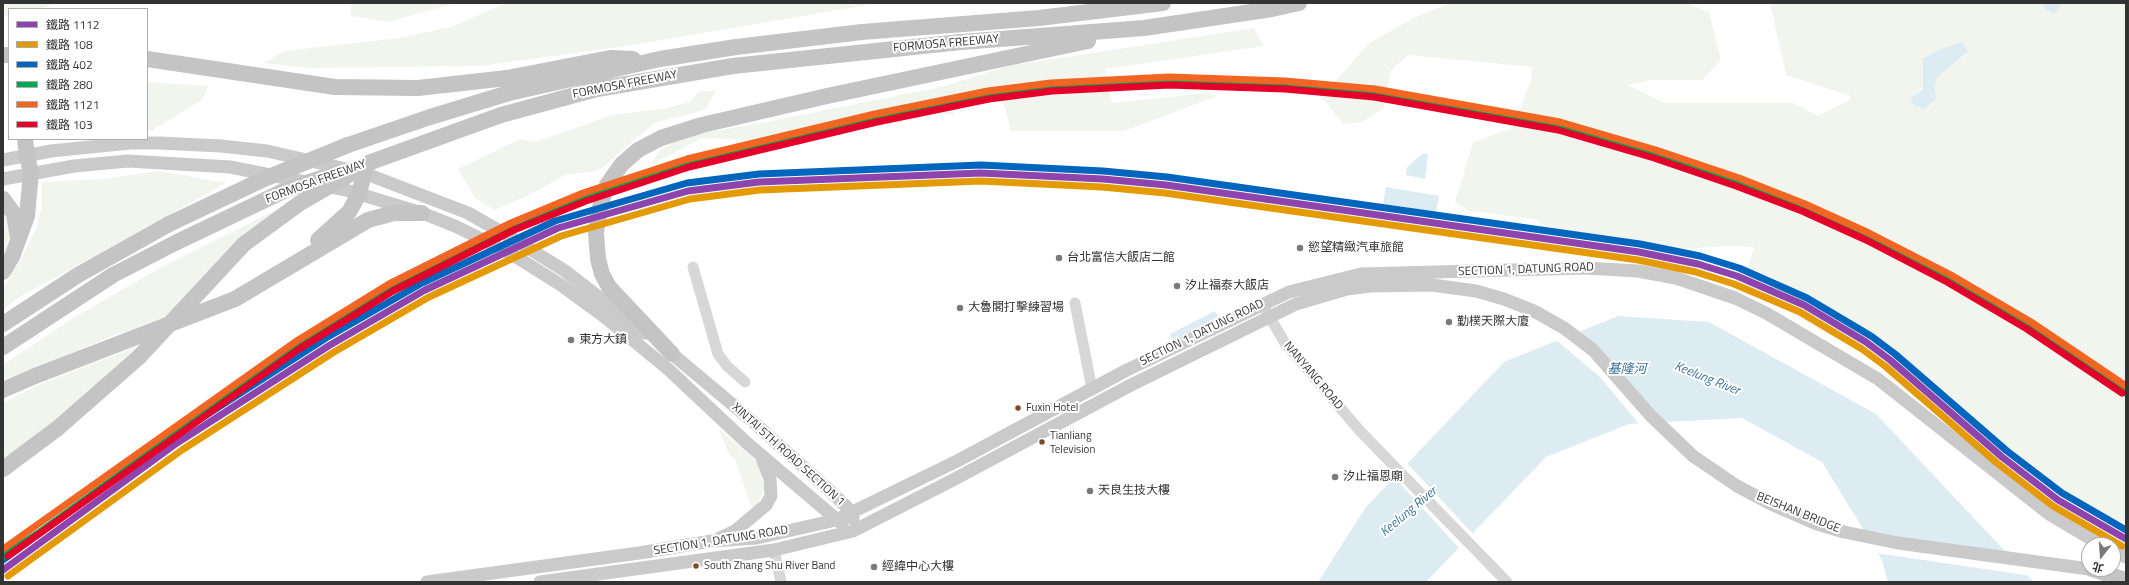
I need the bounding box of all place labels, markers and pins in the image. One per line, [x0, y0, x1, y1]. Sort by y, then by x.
place label: 慾望精緻汽車旅館 [1308, 241, 1404, 255]
marker: 慾望精緻汽車旅館 [1295, 243, 1305, 253]
place label: 台北富信大飯店二館 [1067, 251, 1175, 265]
marker: 台北富信大飯店二館 [1054, 253, 1064, 263]
place label: 汐止福泰大飯店 [1185, 279, 1269, 293]
marker: 汐止福泰大飯店 [1172, 281, 1182, 291]
place label: 大魯閣打擊練習場 [968, 301, 1064, 315]
marker: 大魯閣打擊練習場 [955, 303, 965, 313]
place label: 勤樸天際大廈 [1457, 315, 1529, 329]
marker: 勤樸天際大廈 [1444, 317, 1454, 327]
place label: 東方大鎮 [579, 333, 627, 347]
marker: 東方大鎮 [566, 335, 576, 345]
place label: Fuxin Hotel [1026, 401, 1078, 415]
marker: Fuxin Hotel [1013, 403, 1023, 413]
place label: Tianliang Television [1050, 429, 1095, 455]
marker: Tianliang Television [1037, 437, 1047, 447]
place label: 汐止福恩廟 [1343, 470, 1403, 484]
marker: 汐止福恩廟 [1330, 472, 1340, 482]
place label: 天良生技大樓 [1098, 484, 1170, 498]
marker: 天良生技大樓 [1085, 486, 1095, 496]
place label: South Zhang Shu River Band [704, 559, 835, 573]
place label: 經緯中心大樓 [882, 560, 954, 574]
marker: South Zhang Shu River Band [691, 561, 701, 571]
marker: 經緯中心大樓 [869, 562, 879, 572]

